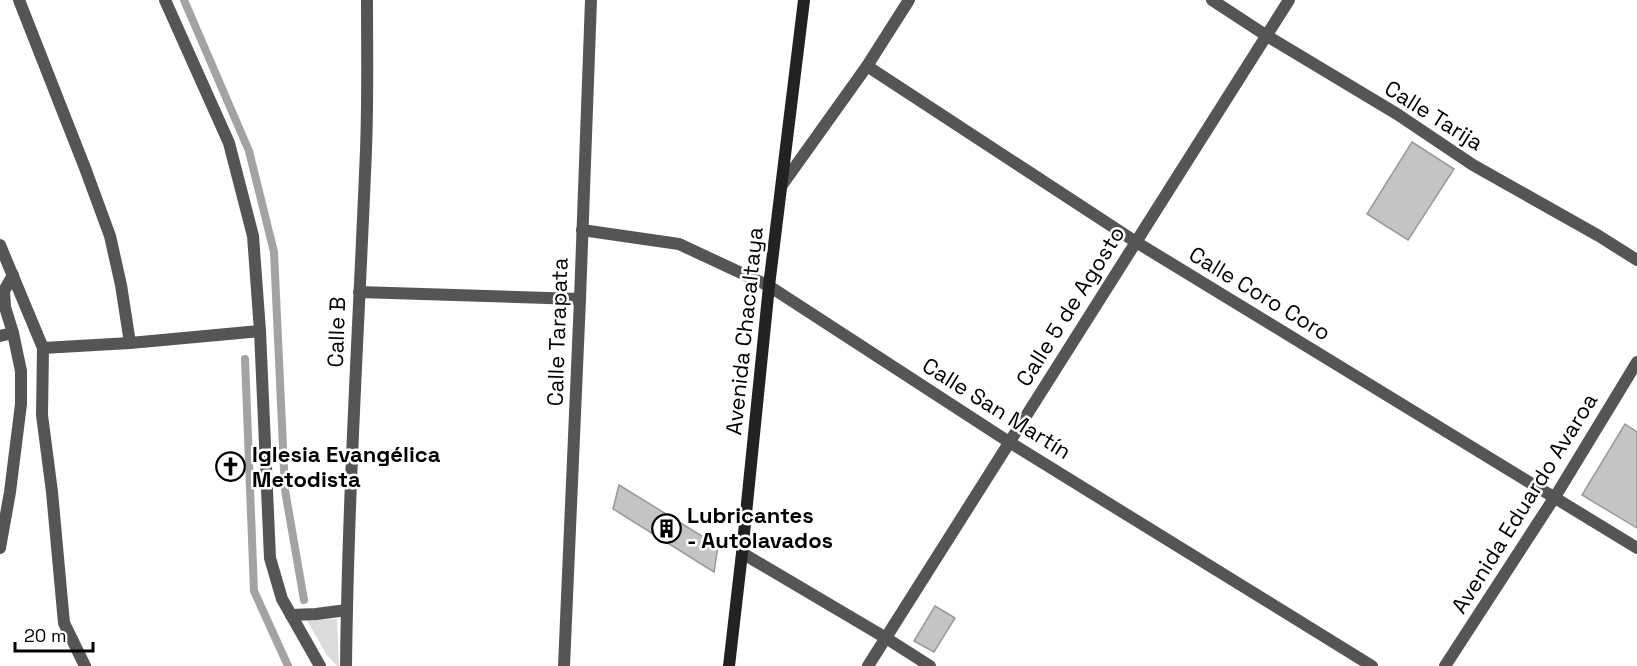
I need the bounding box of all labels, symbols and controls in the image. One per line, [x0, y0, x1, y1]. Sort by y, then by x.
street label: Calle Tarija [1379, 74, 1489, 156]
street label: Calle 5 de Agosto [1009, 221, 1131, 391]
street label: Avenida Chacaltaya [719, 225, 769, 436]
street label: Calle Coro Coro [1184, 240, 1336, 346]
street label: Calle Tarapata [540, 257, 574, 407]
street label: Calle B [321, 296, 351, 368]
street label: Calle San Martín [917, 351, 1077, 465]
street label: Avenida Eduardo Avaroa [1445, 387, 1604, 618]
place label: Iglesia Evangélica Metodista [252, 440, 441, 493]
church icon: Iglesia Evangélica Metodista [215, 451, 247, 483]
place label: Lubricantes - Autolavados [687, 501, 833, 554]
building icon: Lubricantes - Autolavados [650, 512, 682, 544]
scale bar [15, 615, 93, 653]
text: 20 m [24, 624, 67, 647]

